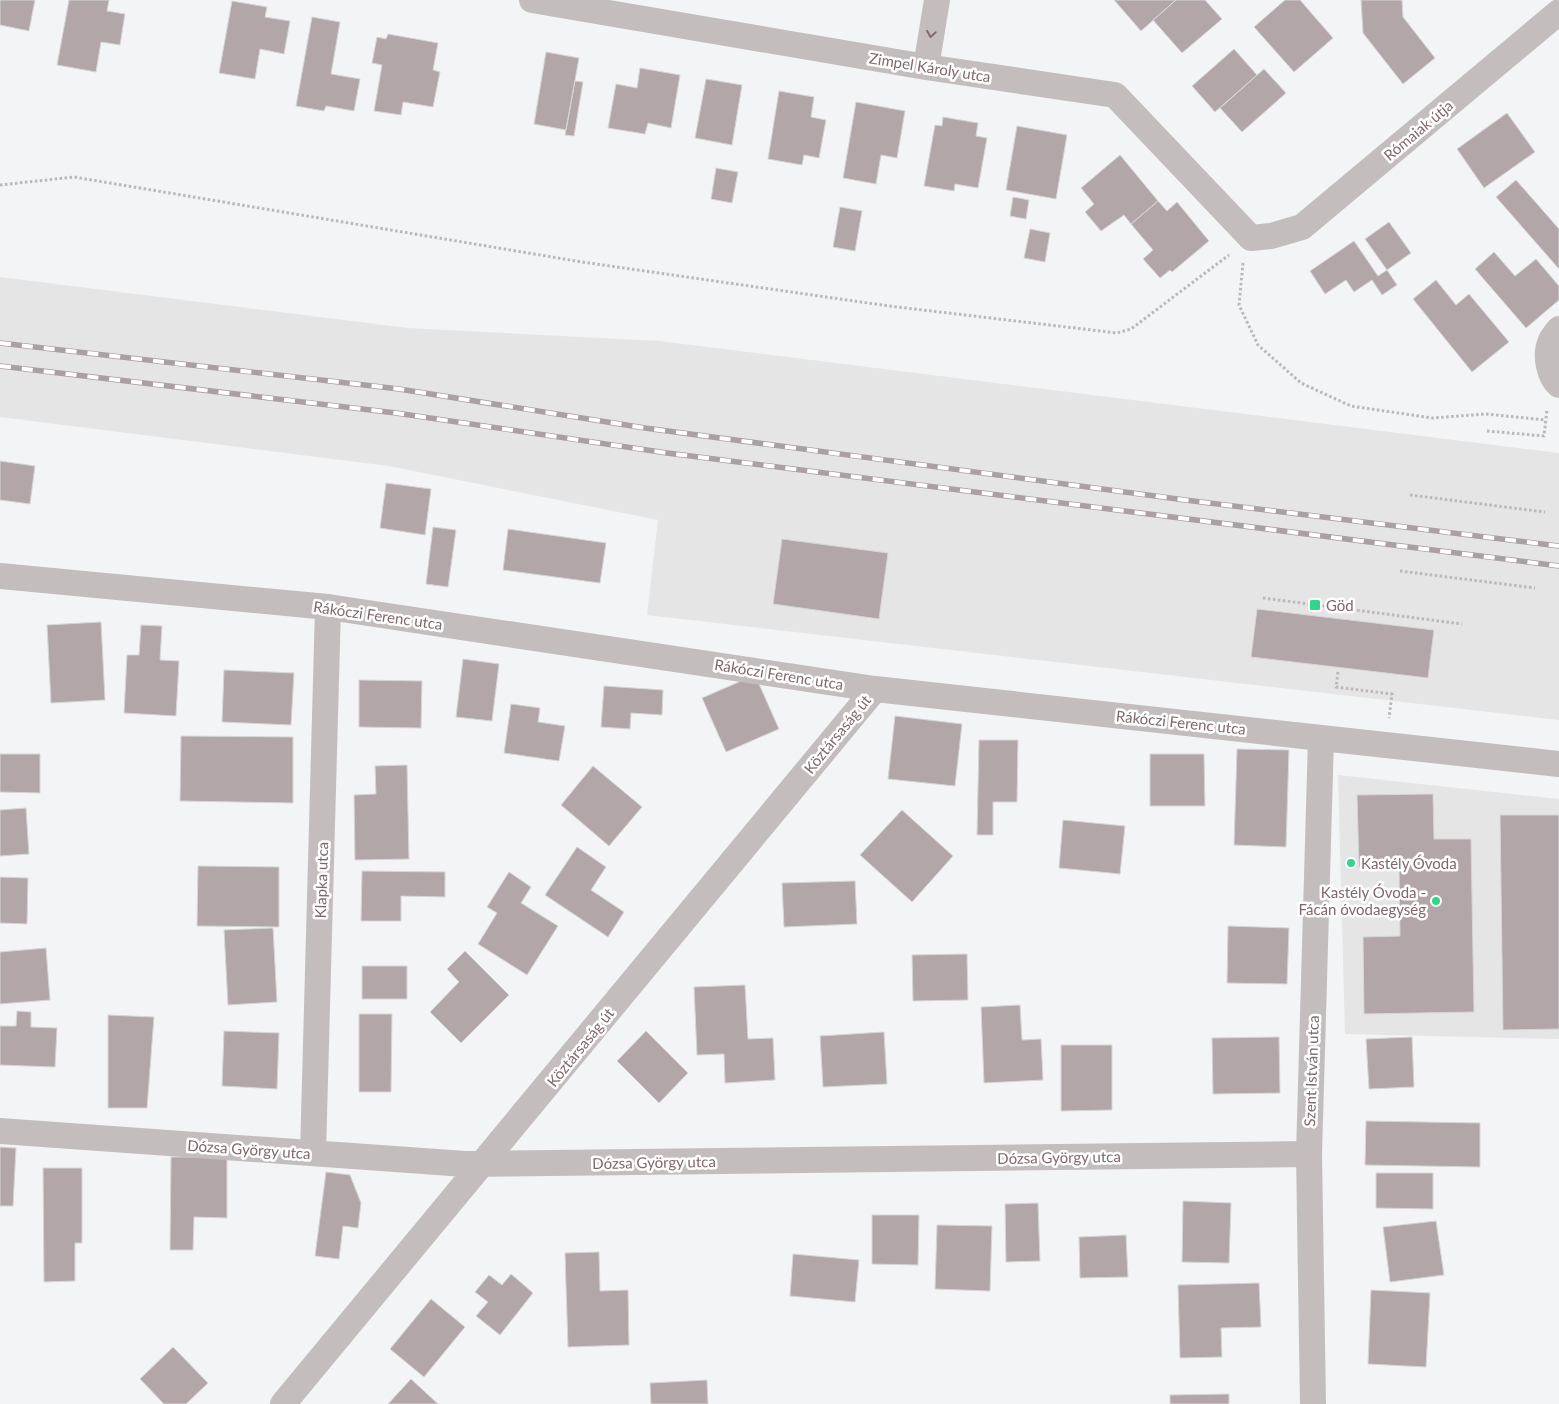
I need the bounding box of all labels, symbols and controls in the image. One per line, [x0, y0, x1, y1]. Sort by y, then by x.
one-way arrow [927, 29, 937, 38]
street label: Zimpel Károly utca [868, 49, 992, 85]
street label: Rómaiak útja [1380, 96, 1456, 164]
place label: Göd [1326, 596, 1354, 614]
street label: Rákóczi Ferenc utca [312, 597, 444, 633]
marker: Göd [1308, 598, 1322, 612]
street label: Rákóczi Ferenc utca [713, 655, 845, 693]
street label: Köztársaság út [800, 691, 875, 777]
street label: Rákóczi Ferenc utca [1115, 706, 1247, 738]
street label: Klapka utca [311, 841, 331, 919]
place label: Kastély Óvoda [1361, 854, 1457, 872]
marker: Kastély Óvoda [1345, 857, 1357, 869]
place label: Kastély Óvoda - Fácán óvodaegység [1299, 883, 1426, 918]
marker: Kastély Óvoda - Fácán óvodaegység [1430, 895, 1442, 907]
street label: Köztársaság út [543, 1004, 618, 1090]
street label: Szent István utca [1300, 1015, 1322, 1127]
street label: Dózsa György utca [187, 1136, 311, 1162]
street label: Dózsa György utca [997, 1147, 1121, 1167]
street label: Dózsa György utca [592, 1152, 716, 1172]

